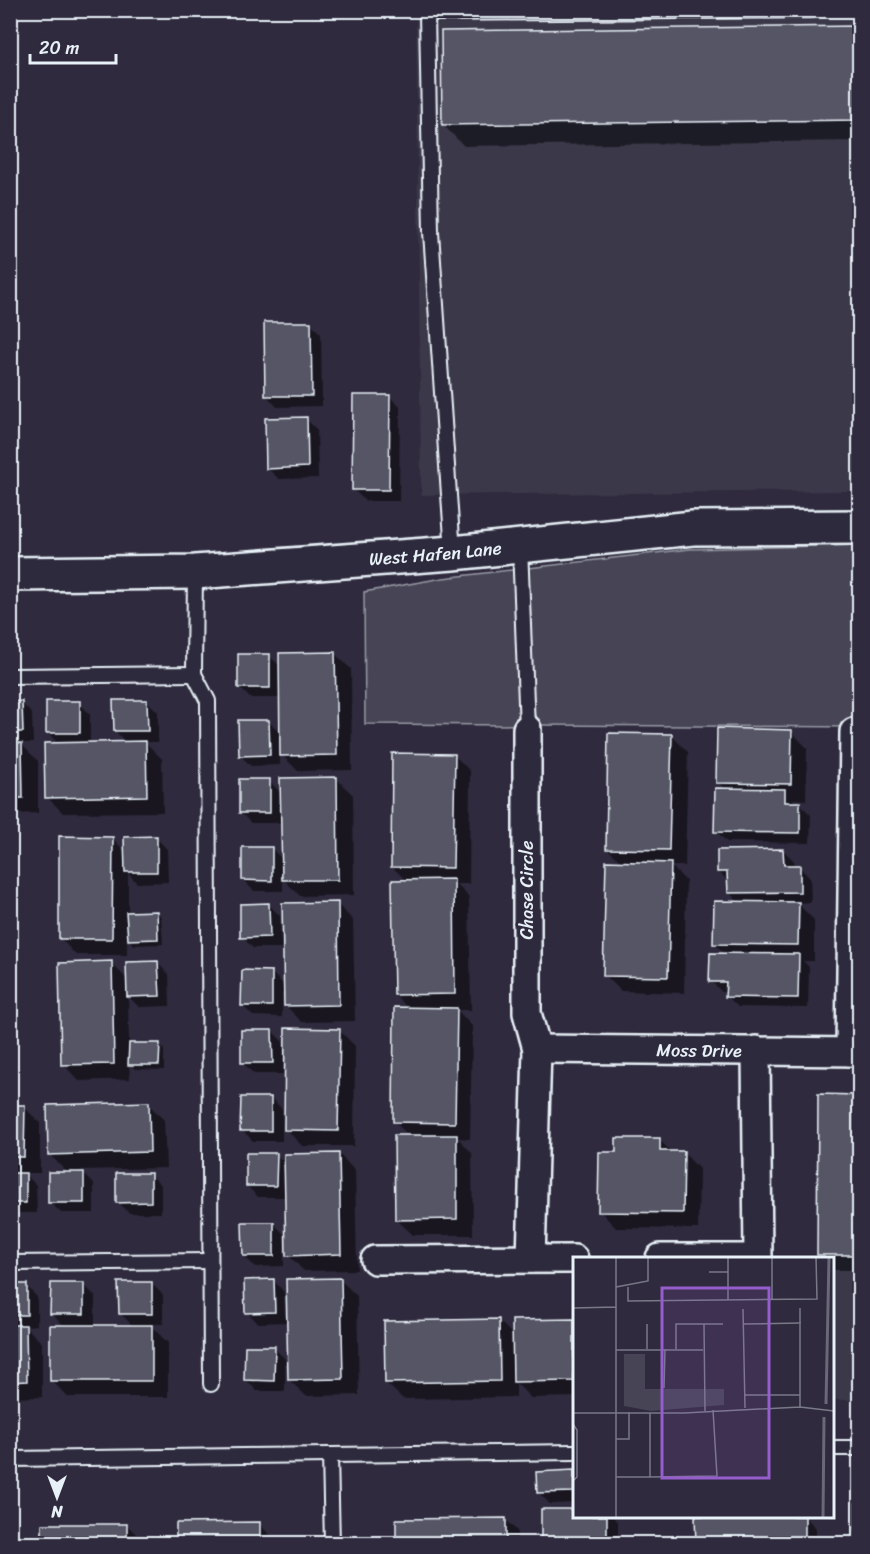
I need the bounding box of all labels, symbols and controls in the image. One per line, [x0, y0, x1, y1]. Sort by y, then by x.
scale bar [30, 27, 116, 65]
text: 20 m [39, 32, 79, 64]
street label: West Hafen Lane [368, 532, 503, 575]
street label: Chase Circle [511, 841, 543, 939]
street label: Moss Drive [656, 1034, 742, 1067]
inset map [573, 1257, 834, 1518]
north arrow [27, 1467, 87, 1527]
text: N [51, 1497, 64, 1526]

